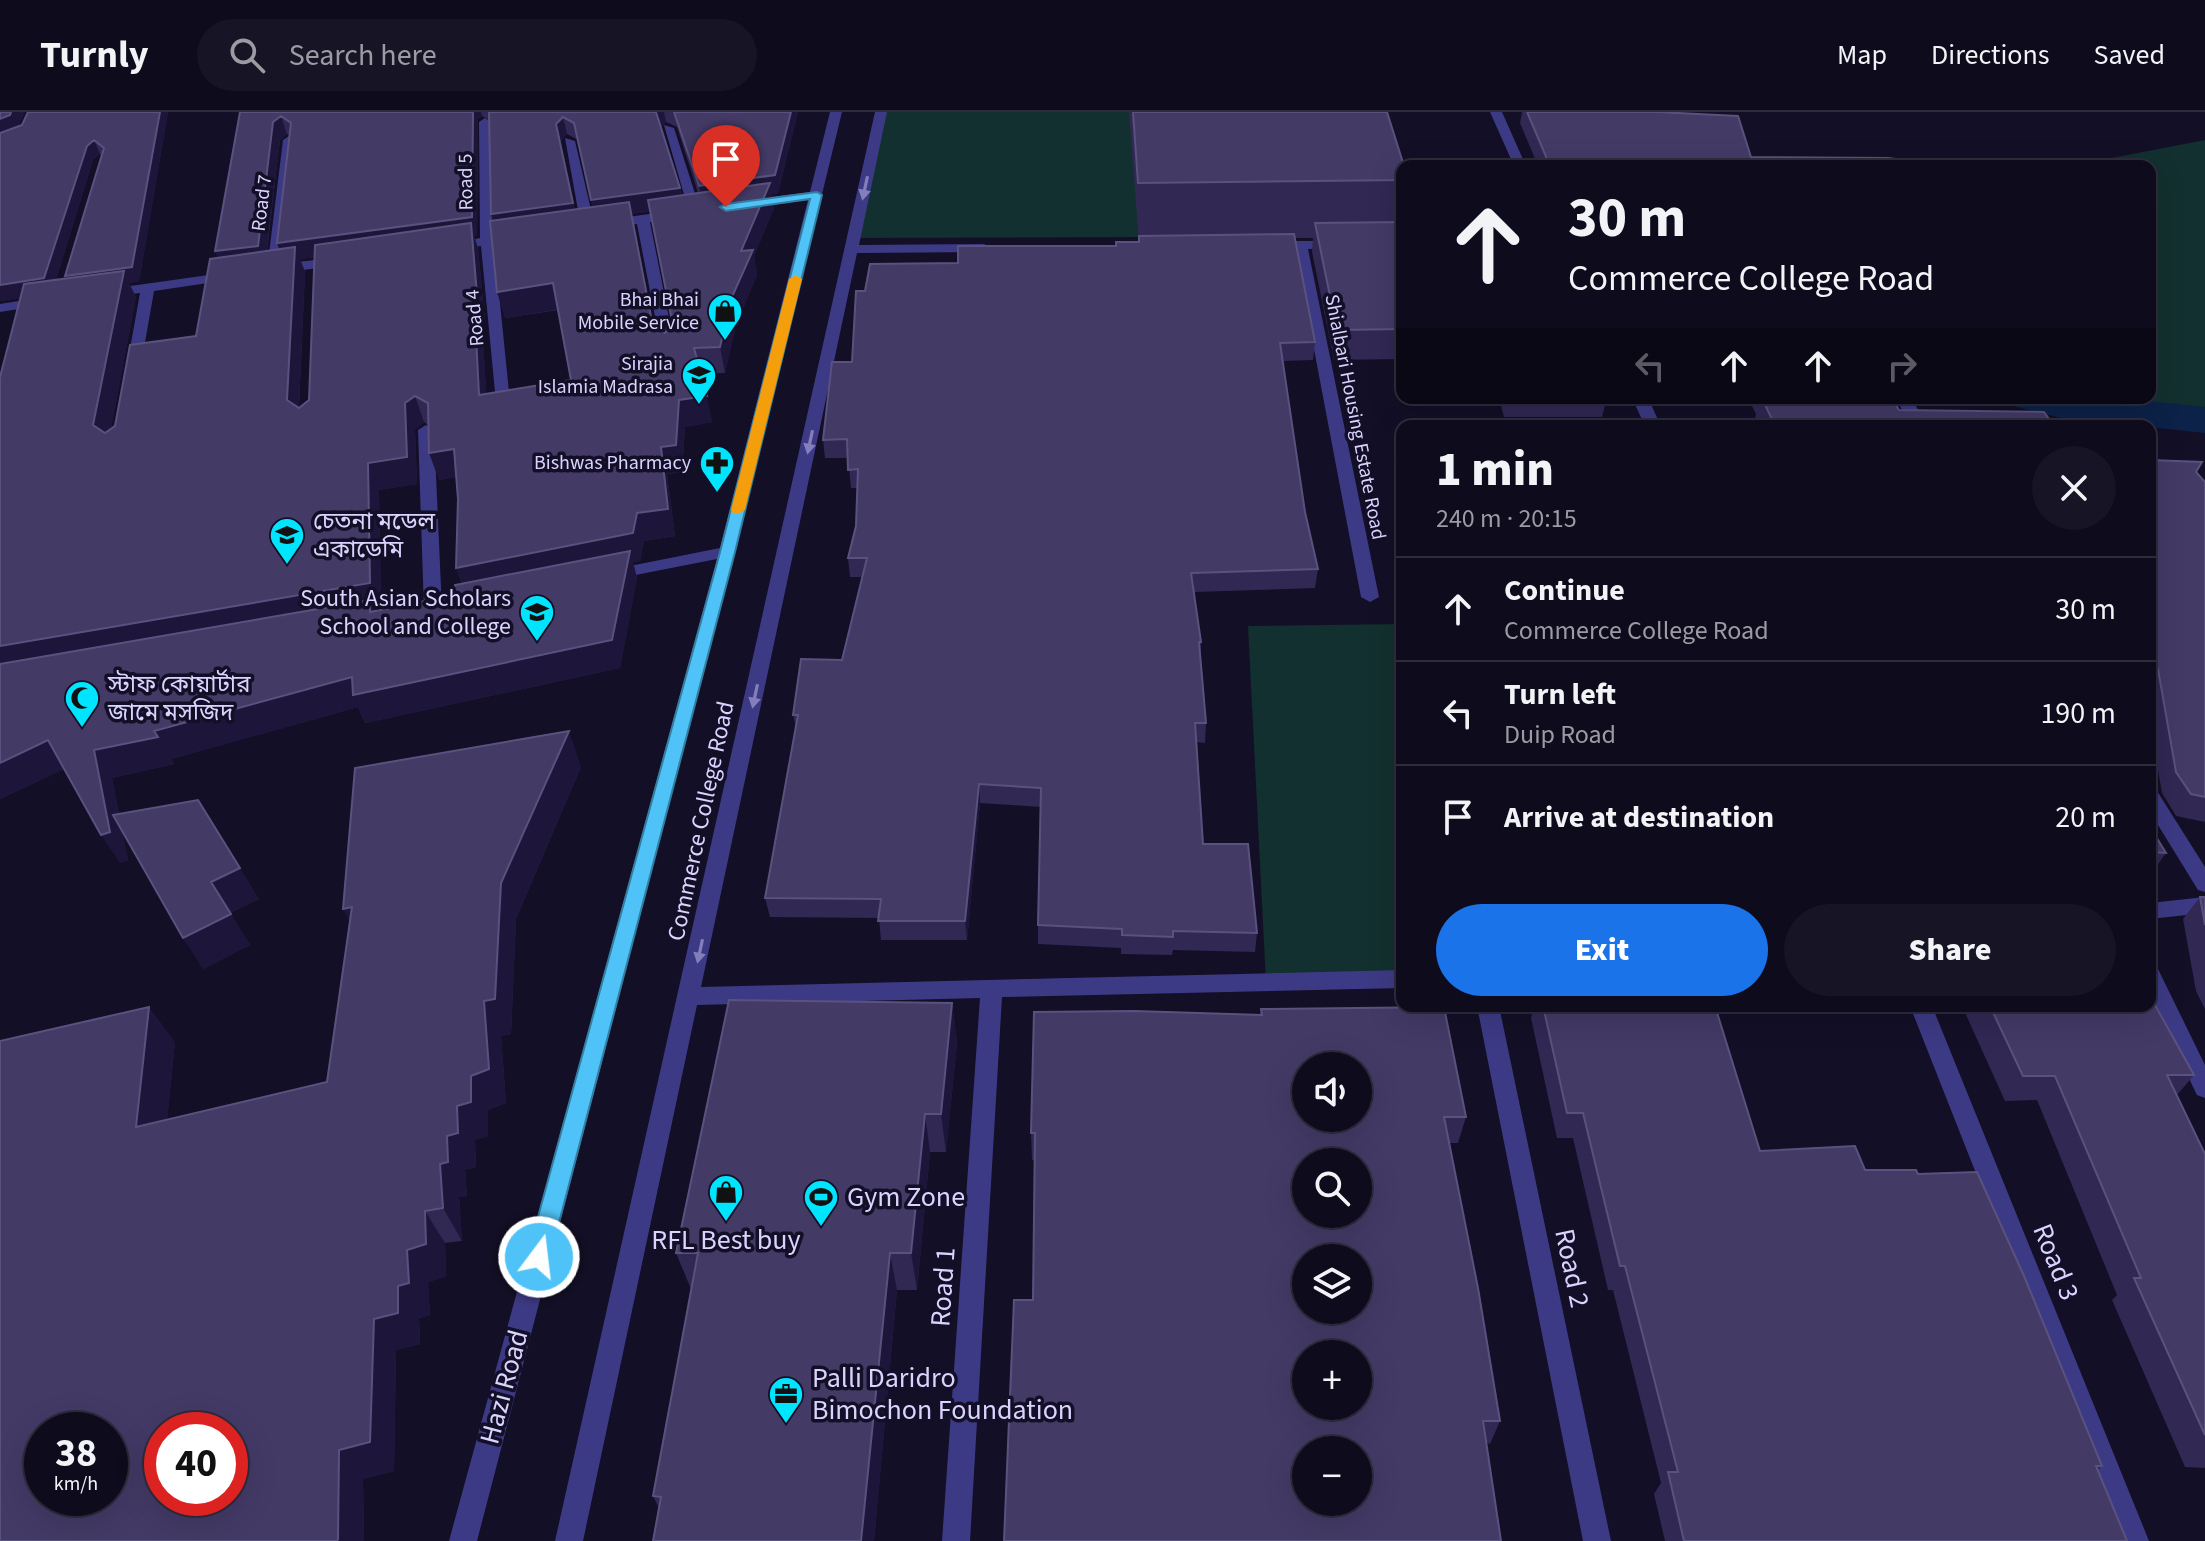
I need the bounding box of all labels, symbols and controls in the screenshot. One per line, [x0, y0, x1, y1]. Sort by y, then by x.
search box [197, 19, 757, 91]
text: Turnly [40, 28, 149, 82]
icon: search [225, 33, 269, 77]
text: Search here [289, 34, 437, 77]
text: Map [1837, 35, 1887, 75]
text: Directions [1931, 35, 2050, 75]
text: Saved [2094, 35, 2165, 75]
pin [692, 125, 760, 207]
icon: arrive [704, 137, 748, 181]
street label: Road 5 [452, 153, 480, 211]
street label: Road 7 [245, 173, 279, 233]
one-way arrow [858, 176, 871, 201]
text: 30 m [1568, 179, 1686, 258]
icon: ahead [1436, 192, 1540, 296]
text: Commerce College Road [1568, 253, 1934, 304]
place label: Bhai Bhai Mobile Service [578, 286, 699, 337]
street label: Road 4 [459, 288, 491, 348]
shop icon: Bhai Bhai Mobile Service [706, 292, 744, 342]
street label: Shialbari Housing Estate Road [1317, 292, 1393, 542]
icon: left [1628, 344, 1672, 388]
icon: ahead [1712, 344, 1756, 388]
icon: ahead [1796, 344, 1840, 388]
icon: right [1880, 344, 1924, 388]
place label: Sirajia Islamia Madrasa [538, 350, 673, 401]
school or university icon: Sirajia Islamia Madrasa [680, 356, 718, 406]
one-way arrow [803, 430, 816, 455]
text: 1 min [1436, 436, 1554, 504]
pharmacy icon: Bishwas Pharmacy [698, 444, 736, 494]
button: close [2032, 446, 2116, 530]
place label: Bishwas Pharmacy [534, 449, 692, 477]
text: 240 m · 20:15 [1436, 500, 1577, 537]
place label: চেতনা মডেল একাডেমি [313, 504, 436, 567]
school or university icon: চেতনা মডেল একাডেমি [268, 516, 306, 566]
text: Continue [1504, 569, 1625, 612]
place label: South Asian Scholars School and College [300, 581, 511, 644]
icon: ahead [1436, 587, 1480, 631]
text: 30 m [2055, 588, 2116, 631]
school or university icon: South Asian Scholars School and College [518, 593, 556, 643]
text: Commerce College Road [1504, 612, 1769, 649]
place label: স্টাফ কোয়ার্টার জামে মসজিদ [107, 667, 251, 730]
text: Turn left [1504, 673, 1616, 716]
mosque icon: স্টাফ কোয়ার্টার জামে মসজিদ [63, 679, 101, 729]
one-way arrow [748, 684, 761, 709]
icon: left [1436, 691, 1480, 735]
text: 190 m [2040, 692, 2116, 735]
street label: Commerce College Road [658, 698, 744, 944]
text: Duip Road [1504, 716, 1616, 753]
icon: arrive [1436, 795, 1480, 839]
text: Arrive at destination [1504, 796, 1774, 839]
text: 20 m [2055, 796, 2116, 839]
button: Exit [1436, 904, 1768, 996]
button: Share [1784, 904, 2116, 996]
one-way arrow [693, 938, 706, 963]
map controls [1292, 1052, 1372, 1516]
button: sound [1292, 1052, 1372, 1132]
button: search [1292, 1148, 1372, 1228]
shop icon: RFL Best buy [707, 1173, 745, 1223]
place label: Gym Zone [847, 1177, 965, 1217]
sports icon: Gym Zone [802, 1178, 840, 1228]
position arrow [497, 1215, 581, 1299]
street label: Road 3 [2023, 1218, 2089, 1306]
place label: RFL Best buy [651, 1220, 801, 1260]
street label: Road 2 [1544, 1225, 1600, 1311]
button: layers [1292, 1244, 1372, 1324]
street label: Road 1 [920, 1246, 966, 1328]
street label: Hazi Road [470, 1325, 538, 1449]
button: + [1292, 1340, 1372, 1420]
place label: Palli Daridro Bimochon Foundation [812, 1358, 1073, 1430]
office icon: Palli Daridro Bimochon Foundation [767, 1375, 805, 1425]
speed limit sign: 40 [144, 1412, 248, 1516]
text: 38 [55, 1425, 97, 1482]
button: − [1292, 1436, 1372, 1516]
text: km/h [54, 1470, 98, 1498]

